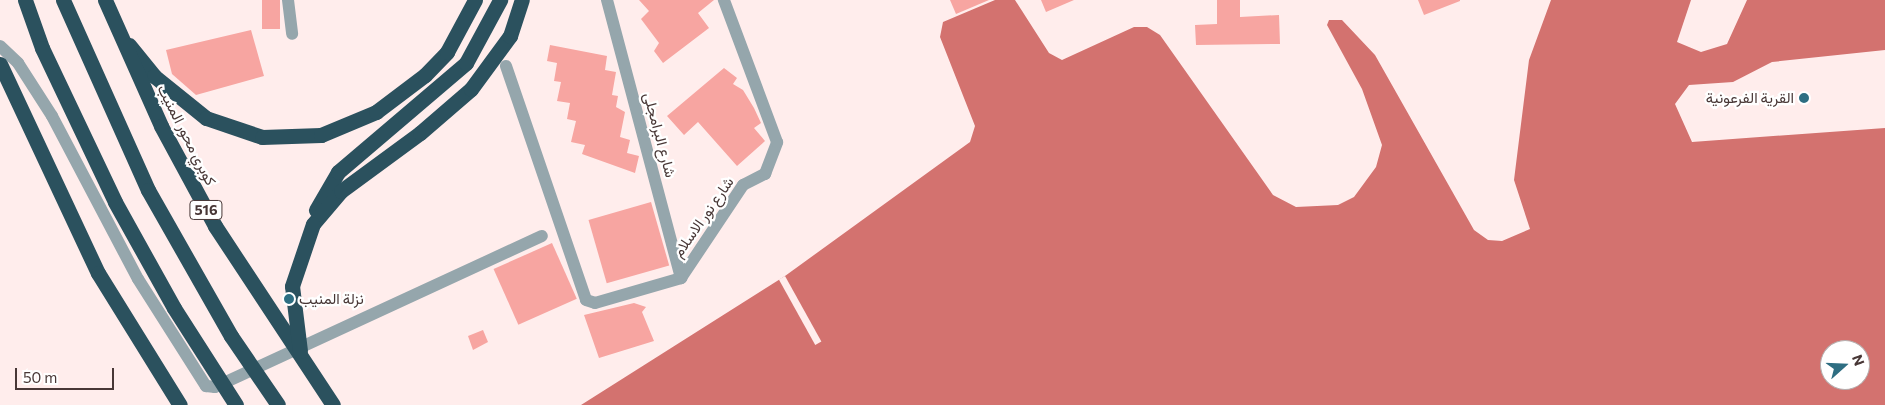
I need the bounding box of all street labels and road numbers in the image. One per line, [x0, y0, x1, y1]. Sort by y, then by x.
street label: كوبري محور المنيب [154, 82, 220, 188]
street label: شارع البرامجلى [640, 91, 680, 179]
street label: شارع نور الاسلام [669, 173, 737, 261]
road number: 516 [188, 198, 224, 222]

